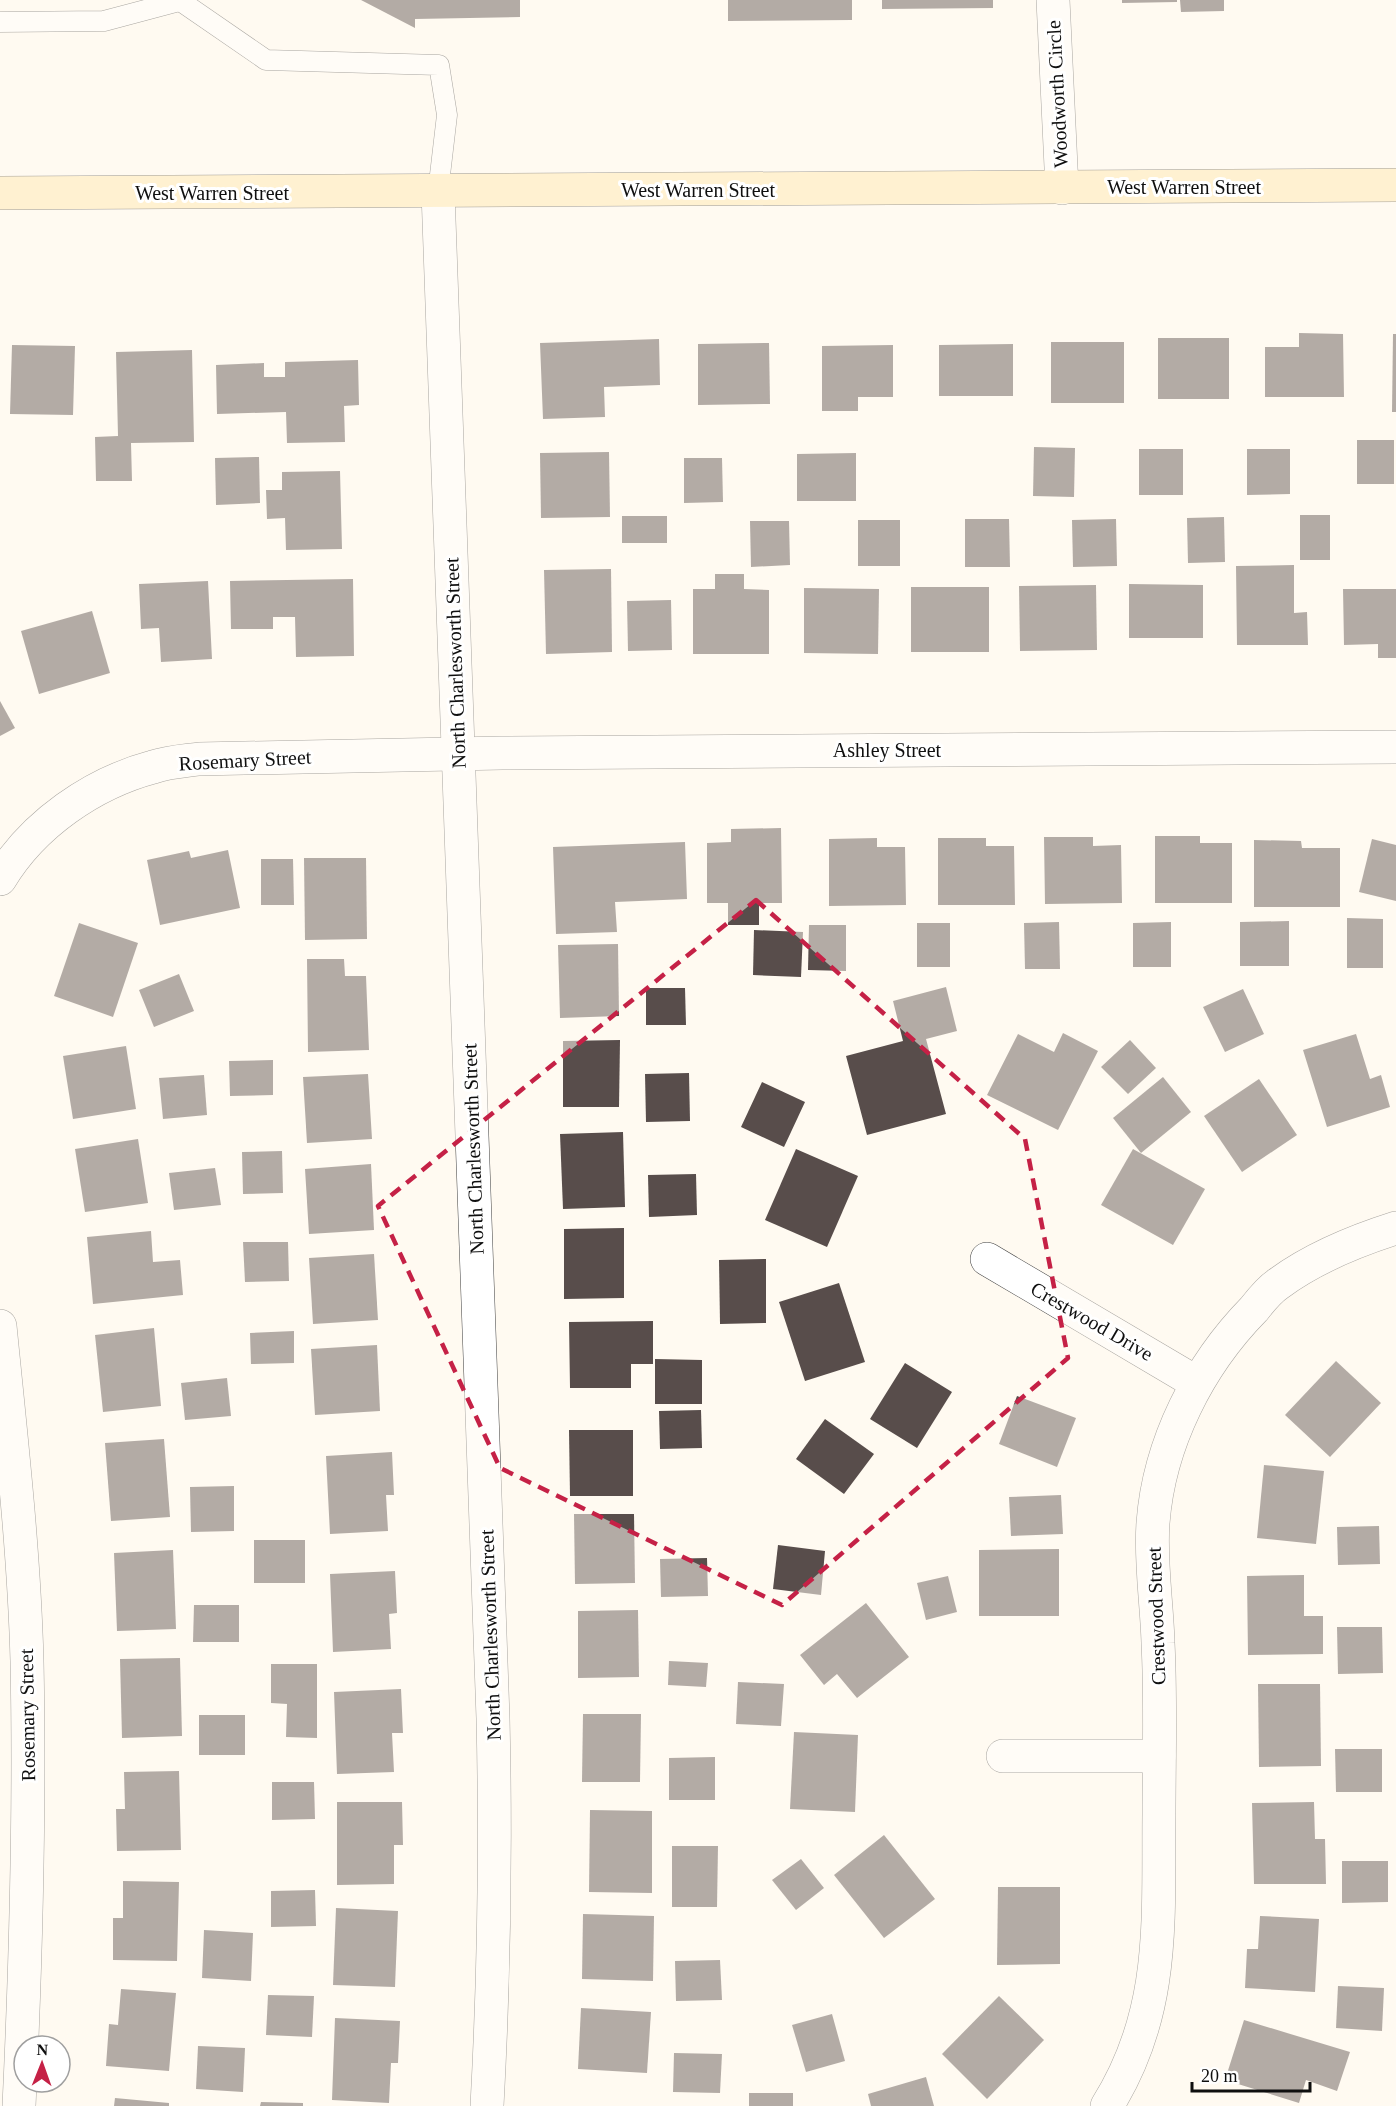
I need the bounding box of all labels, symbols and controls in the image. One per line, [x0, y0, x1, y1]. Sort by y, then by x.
street label: Woodworth Circle [1042, 20, 1072, 168]
street label: West Warren Street [1107, 176, 1262, 198]
street label: West Warren Street [621, 179, 776, 201]
street label: West Warren Street [135, 182, 290, 204]
street label: North Charlesworth Street [440, 557, 470, 769]
street label: Ashley Street [833, 739, 942, 762]
street label: Rosemary Street [178, 746, 312, 775]
street label: North Charlesworth Street [458, 1043, 488, 1255]
street label: Crestwood Drive [1027, 1277, 1157, 1365]
street label: North Charlesworth Street [475, 1529, 505, 1741]
street label: Crestwood Street [1143, 1546, 1169, 1685]
street label: Rosemary Street [15, 1648, 40, 1782]
north arrow [12, 2034, 72, 2094]
text: N [36, 2041, 49, 2058]
scale bar [1192, 2055, 1310, 2093]
text: 20 m [1201, 2066, 1238, 2086]

